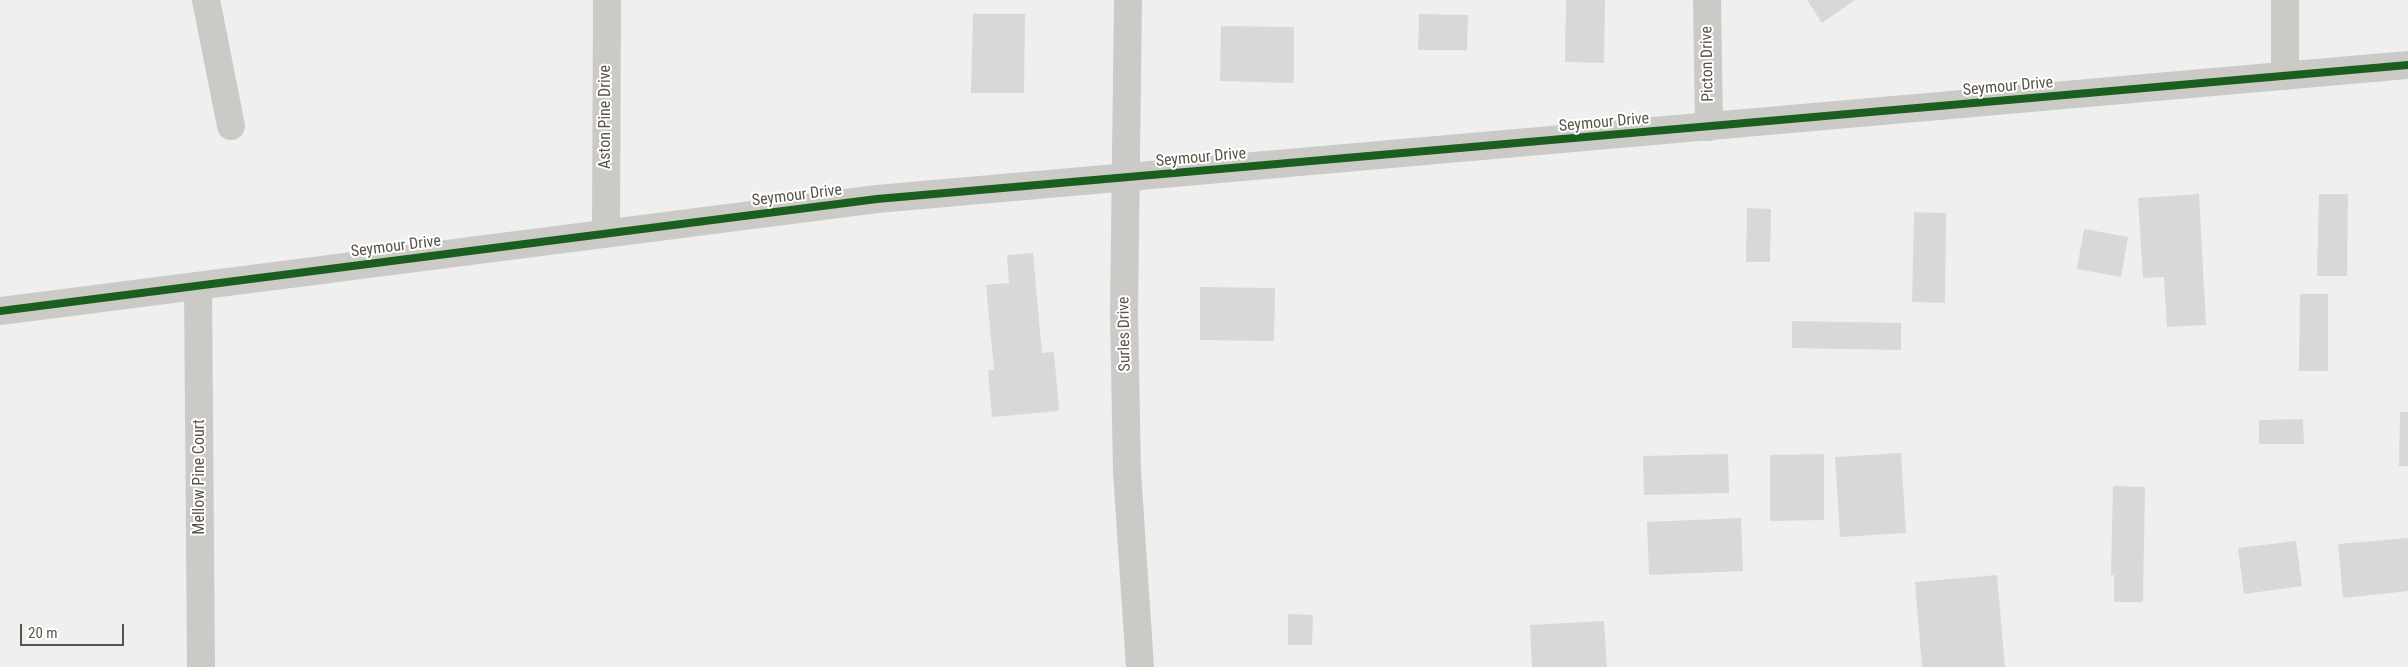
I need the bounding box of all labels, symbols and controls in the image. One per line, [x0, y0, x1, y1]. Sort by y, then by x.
street label: Picton Drive [1698, 26, 1718, 102]
street label: Aston Pine Drive [596, 65, 616, 169]
street label: Seymour Drive [1962, 73, 2054, 101]
street label: Seymour Drive [1558, 109, 1650, 137]
street label: Seymour Drive [1155, 144, 1247, 172]
street label: Seymour Drive [751, 181, 843, 211]
street label: Seymour Drive [350, 232, 442, 262]
street label: Surles Drive [1115, 296, 1135, 372]
street label: Mellow Pine Court [190, 419, 210, 535]
scale bar [22, 614, 126, 646]
text: 20 m [28, 624, 58, 642]

